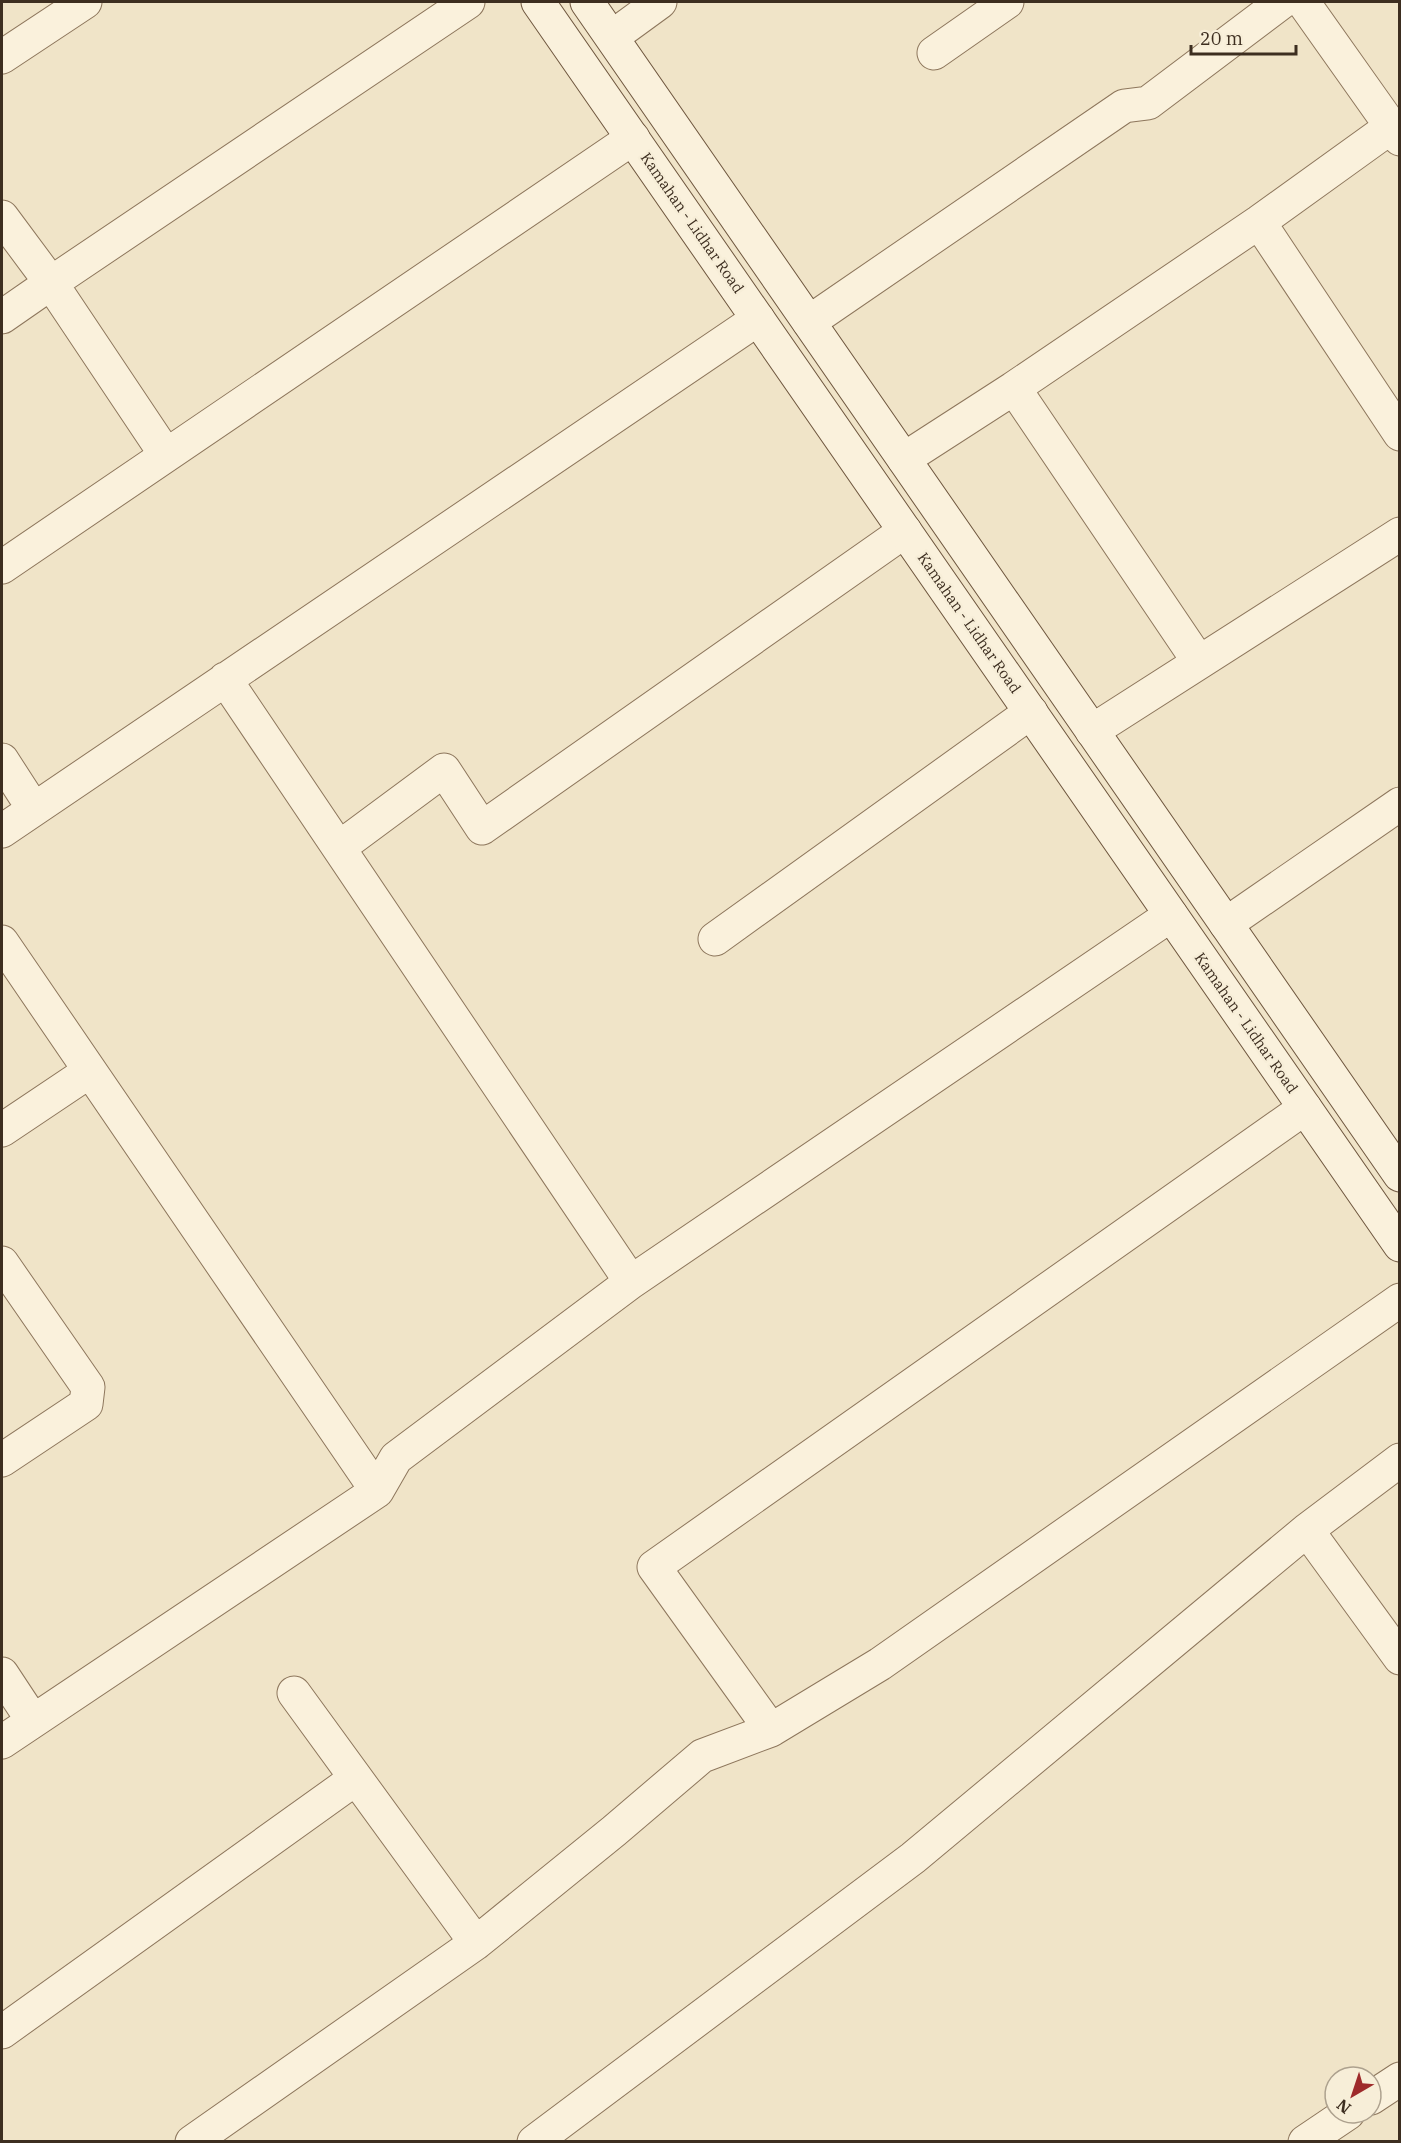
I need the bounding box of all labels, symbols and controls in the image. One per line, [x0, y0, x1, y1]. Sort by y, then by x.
scale bar [1191, 18, 1296, 56]
text: 20 m [1200, 27, 1243, 50]
street label: Kamahan - Lidhar Road [637, 149, 748, 297]
street label: Kamahan - Lidhar Road [914, 549, 1025, 697]
street label: Kamahan - Lidhar Road [1191, 949, 1302, 1097]
north arrow [1323, 2065, 1383, 2125]
text: N [1332, 2095, 1355, 2118]

